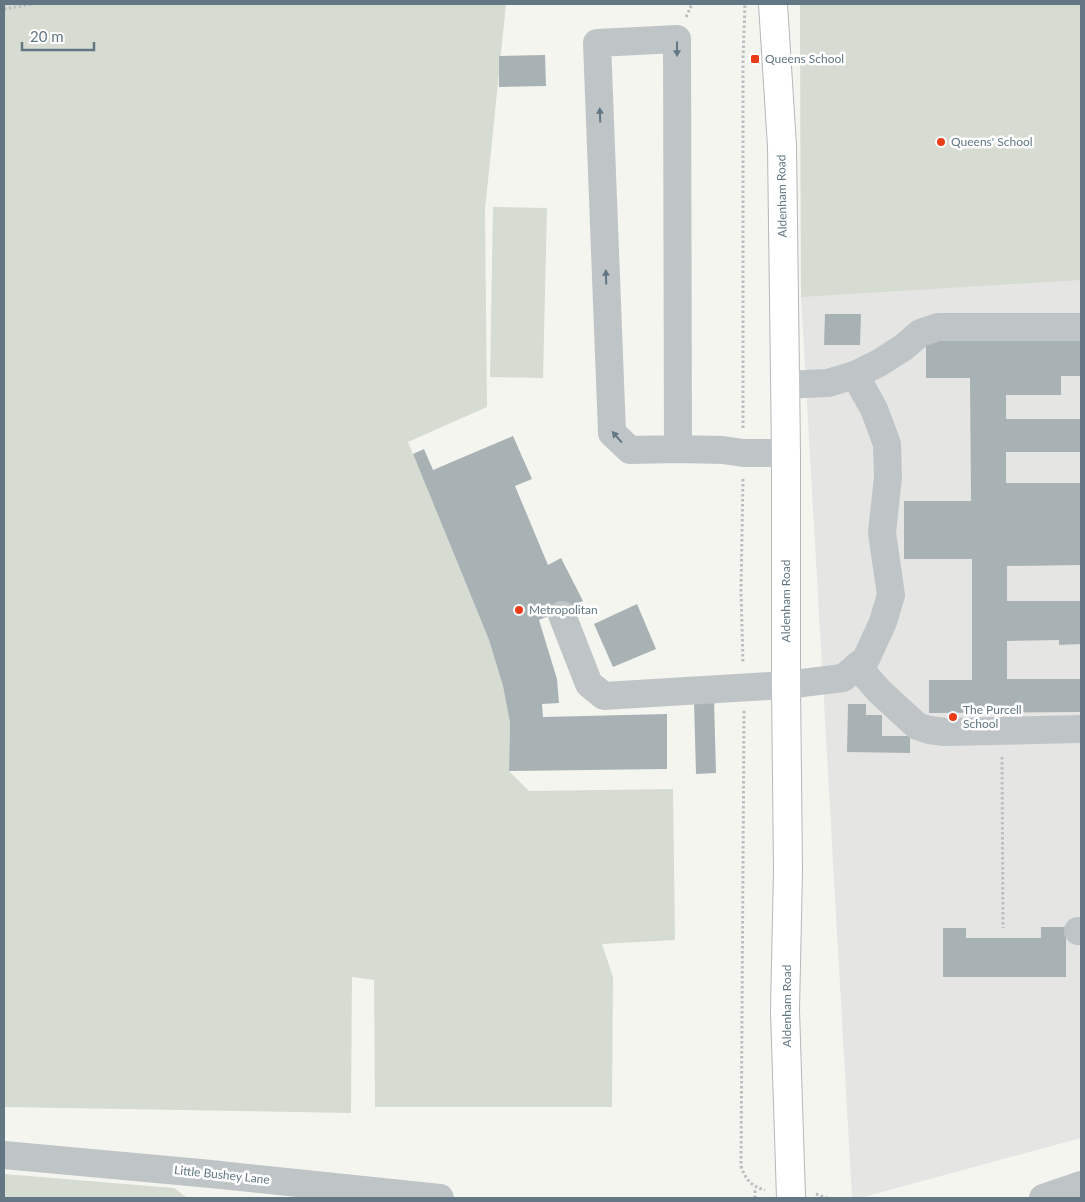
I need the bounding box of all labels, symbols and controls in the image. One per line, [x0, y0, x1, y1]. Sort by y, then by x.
scale bar [22, 20, 95, 52]
text: 20 m [30, 27, 64, 45]
one-way arrow [673, 41, 681, 57]
place label: Queens School [765, 51, 844, 66]
marker: Queens School [749, 53, 761, 65]
one-way arrow [595, 107, 603, 123]
place label: Queens' School [951, 134, 1033, 149]
marker: Queens' School [935, 136, 947, 148]
street label: Aldenham Road [773, 154, 790, 238]
one-way arrow [602, 269, 610, 285]
one-way arrow [612, 431, 623, 444]
street label: Aldenham Road [778, 560, 793, 642]
place label: Metropolitan [529, 602, 598, 617]
marker: Metropolitan [513, 604, 525, 616]
place label: The Purcell School [963, 702, 1022, 731]
marker: The Purcell School [947, 711, 959, 723]
street label: Aldenham Road [779, 965, 794, 1047]
street label: Little Bushey Lane [174, 1162, 271, 1187]

